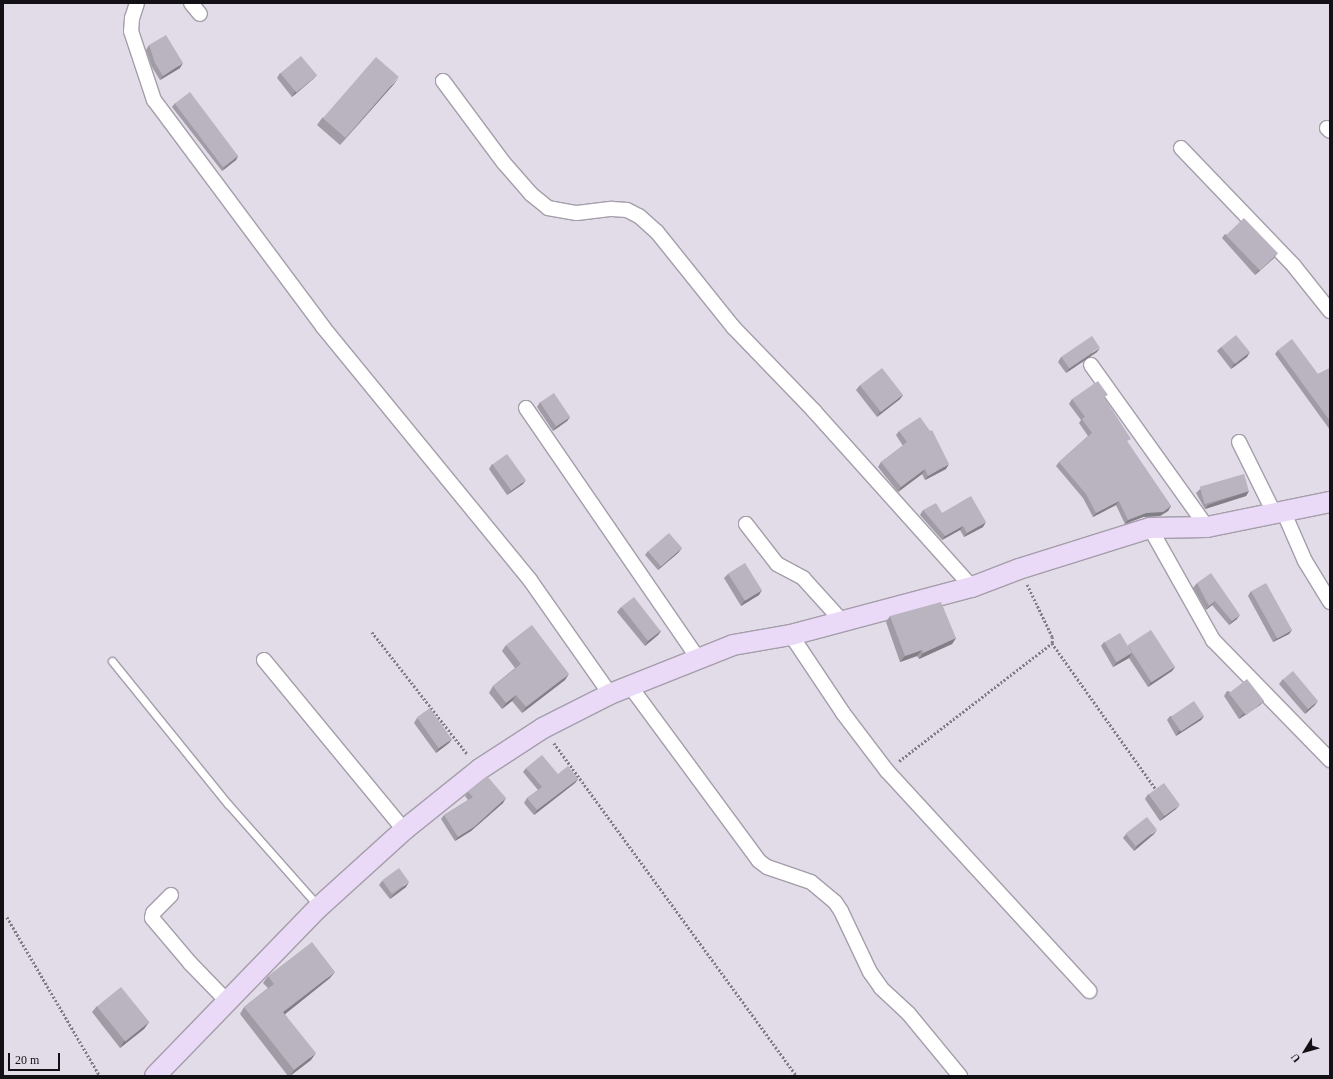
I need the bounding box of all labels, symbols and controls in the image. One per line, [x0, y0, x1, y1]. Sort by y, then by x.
north arrow [1285, 1031, 1325, 1071]
scale bar [10, 1045, 62, 1071]
text: U [1288, 1051, 1303, 1065]
text: 20 m [15, 1053, 39, 1067]

